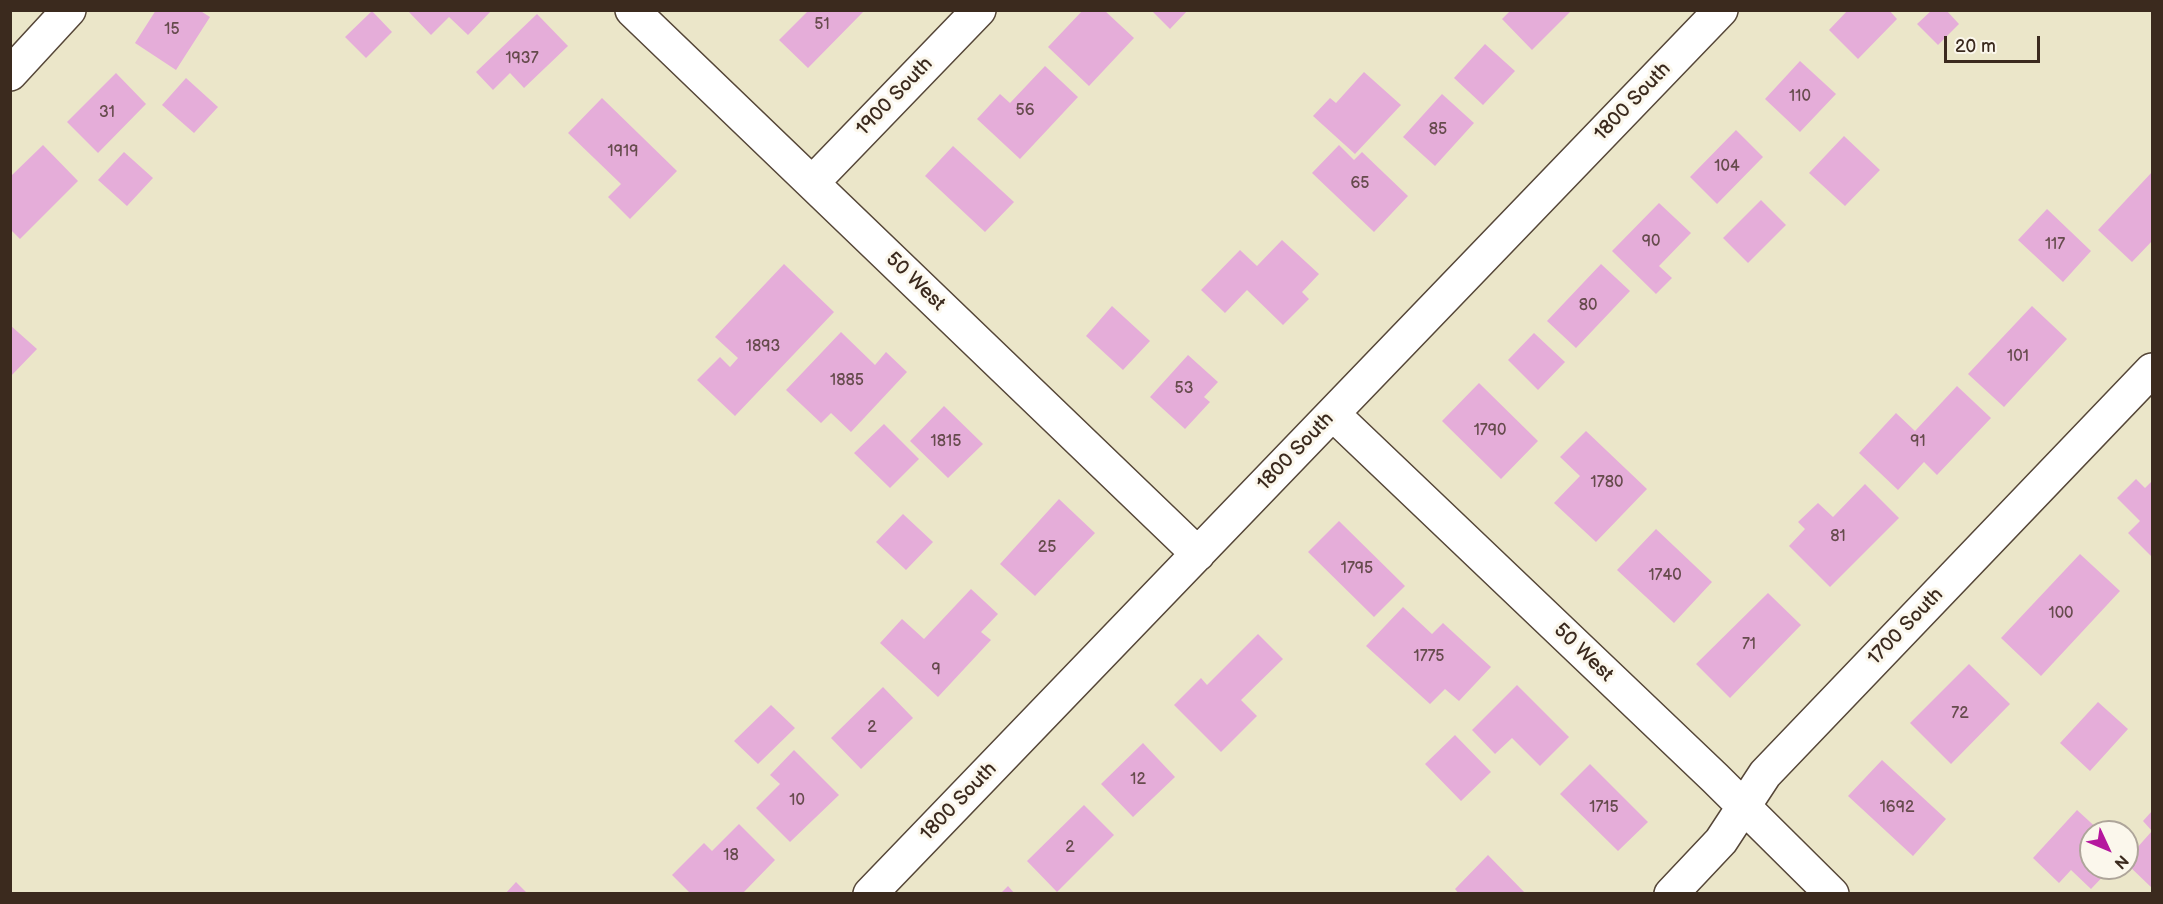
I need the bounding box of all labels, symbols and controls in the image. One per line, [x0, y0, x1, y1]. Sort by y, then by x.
house number: 51 [814, 15, 830, 35]
house number: 15 [164, 20, 180, 40]
scale bar [1947, 24, 2043, 62]
text: 20 m [1955, 36, 1996, 57]
house number: 1937 [505, 49, 539, 69]
street label: 1900 South [852, 53, 938, 141]
street label: 1800 South [1590, 58, 1676, 146]
house number: 110 [1789, 87, 1811, 107]
house number: 56 [1016, 101, 1034, 121]
house number: 31 [99, 103, 115, 123]
house number: 85 [1429, 120, 1447, 140]
house number: 1919 [608, 142, 638, 162]
house number: 104 [1714, 157, 1740, 177]
house number: 65 [1351, 174, 1369, 194]
house number: 90 [1642, 232, 1660, 252]
house number: 117 [2045, 235, 2065, 255]
street label: 50 West [880, 248, 950, 316]
house number: 80 [1579, 296, 1597, 316]
house number: 1893 [746, 337, 780, 357]
house number: 101 [2007, 347, 2029, 367]
house number: 1885 [830, 371, 864, 391]
house number: 53 [1174, 379, 1194, 399]
street label: 1800 South [1253, 408, 1339, 496]
house number: 1790 [1474, 421, 1506, 441]
house number: 1815 [931, 432, 961, 452]
house number: 91 [1910, 432, 1926, 452]
house number: 1780 [1591, 473, 1623, 493]
house number: 81 [1830, 527, 1846, 547]
house number: 25 [1038, 538, 1056, 558]
house number: 1795 [1341, 559, 1373, 579]
house number: 1740 [1648, 566, 1682, 586]
street label: 1700 South [1863, 583, 1949, 671]
house number: 100 [2048, 604, 2074, 624]
street label: 50 West [1548, 619, 1618, 687]
house number: 71 [1742, 635, 1756, 655]
house number: 1775 [1413, 647, 1445, 667]
house number: 9 [931, 660, 941, 680]
house number: 72 [1951, 704, 1969, 724]
house number: 2 [867, 718, 877, 738]
street label: 1800 South [916, 758, 1002, 846]
house number: 12 [1130, 770, 1146, 790]
house number: 10 [789, 791, 805, 811]
house number: 1715 [1589, 798, 1619, 818]
house number: 1692 [1880, 798, 1914, 818]
north arrow [2079, 820, 2139, 880]
house number: 2 [1065, 838, 1075, 858]
house number: 18 [723, 846, 739, 866]
text: N [2110, 851, 2132, 872]

